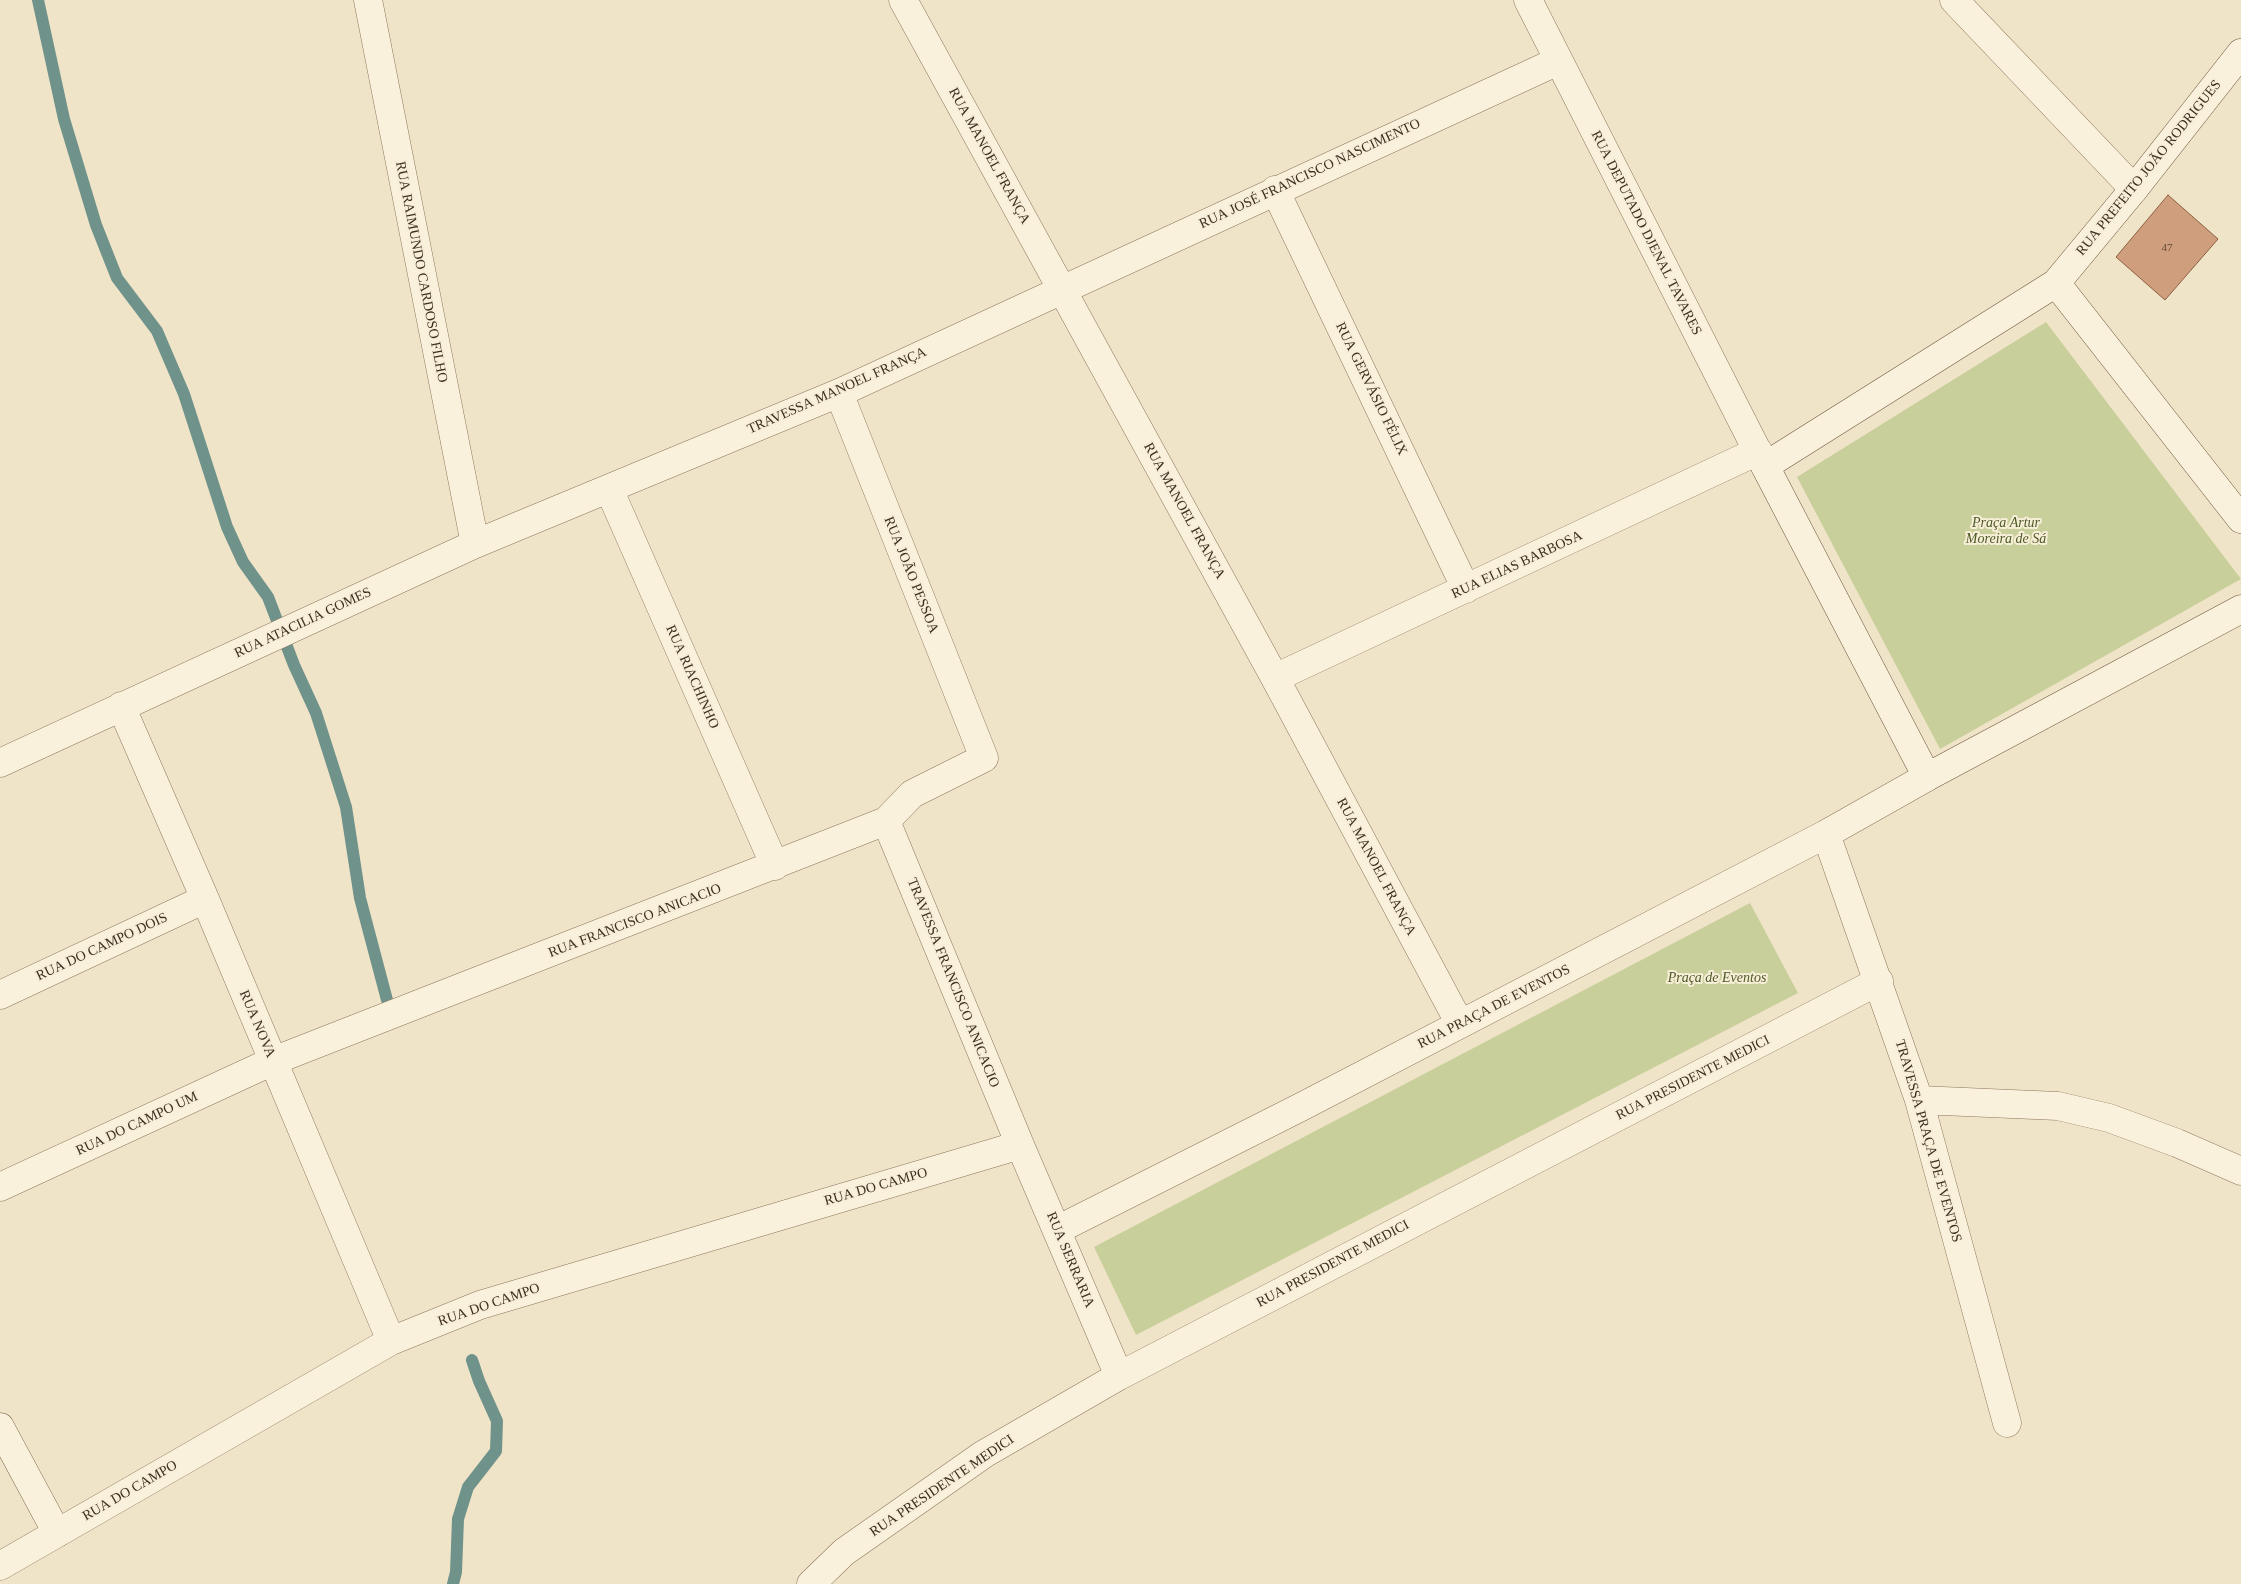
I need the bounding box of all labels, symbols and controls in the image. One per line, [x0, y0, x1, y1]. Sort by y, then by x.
street label: RUA PREFEITO JOÃO RODRIGUES [2073, 77, 2225, 259]
street label: RUA MANOEL FRANÇA [945, 85, 1033, 227]
street label: RUA JOSÉ FRANCISCO NASCIMENTO [1197, 115, 1423, 233]
street label: RUA DEPUTADO DJENAL TAVARES [1587, 128, 1705, 338]
street label: RUA RAIMUNDO CARDOSO FILHO [391, 160, 451, 384]
house number: 47 [2162, 241, 2172, 255]
street label: RUA GERVÁSIO FÉLIX [1331, 320, 1411, 458]
street label: TRAVESSA MANOEL FRANÇA [745, 344, 929, 438]
street label: RUA MANOEL FRANÇA [1140, 440, 1228, 582]
street label: RUA JOÃO PESSOA [880, 514, 942, 636]
park label: Praça Artur Moreira de Sá [1966, 515, 2046, 548]
street label: RUA ELIAS BARBOSA [1449, 527, 1585, 603]
street label: RUA ATACILIA GOMES [232, 584, 374, 662]
street label: RUA RIACHINHO [662, 623, 722, 731]
street label: RUA MANOEL FRANÇA [1333, 795, 1419, 939]
street label: TRAVESSA FRANCISCO ANICACIO [903, 876, 1003, 1090]
street label: RUA FRANCISCO ANICACIO [546, 880, 724, 962]
street label: RUA DO CAMPO DOIS [34, 909, 170, 985]
street label: RUA PRAÇA DE EVENTOS [1415, 961, 1573, 1053]
park label: Praça de Eventos [1668, 970, 1766, 986]
street label: RUA NOVA [235, 988, 279, 1060]
street label: RUA PRESIDENTE MEDICI [1613, 1032, 1773, 1124]
street label: TRAVESSA PRAÇA DE EVENTOS [1891, 1038, 1965, 1244]
street label: RUA DO CAMPO UM [73, 1088, 201, 1160]
street label: RUA DO CAMPO [822, 1164, 930, 1210]
street label: RUA SERRARIA [1042, 1210, 1098, 1310]
street label: RUA PRESIDENTE MEDICI [1254, 1217, 1412, 1311]
street label: RUA DO CAMPO [436, 1280, 542, 1330]
street label: RUA PRESIDENTE MEDICI [867, 1431, 1017, 1541]
street label: RUA DO CAMPO [80, 1457, 180, 1525]

